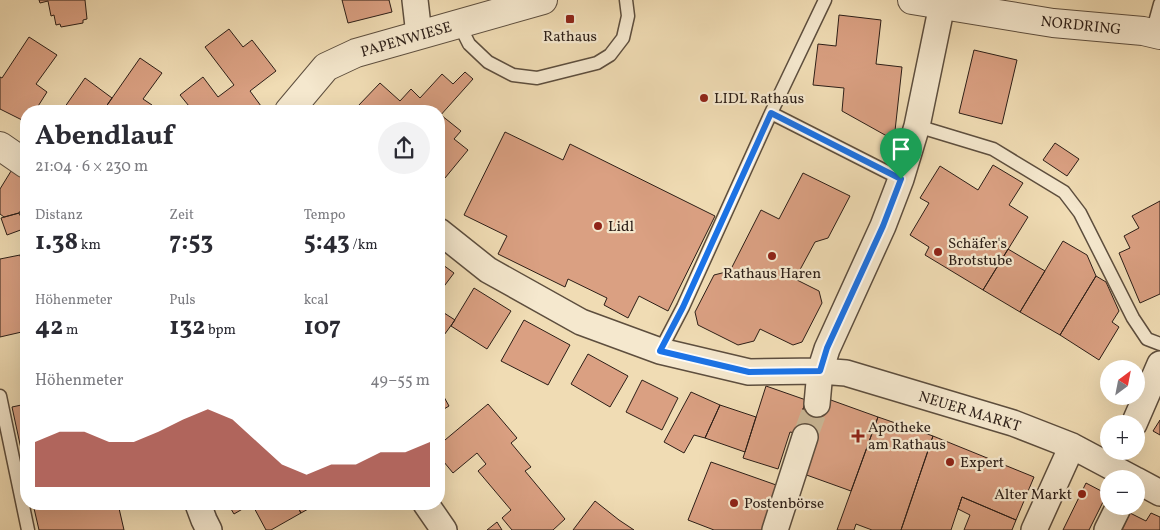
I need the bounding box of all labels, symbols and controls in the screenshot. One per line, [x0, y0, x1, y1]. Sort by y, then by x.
street label: NORDRING [1039, 12, 1122, 41]
marker: Rathaus [564, 13, 576, 25]
street label: PAPENWIESE [358, 17, 455, 63]
place label: Rathaus [543, 27, 597, 48]
place label: LIDL Rathaus [714, 89, 804, 110]
marker: LIDL Rathaus [698, 92, 710, 104]
text: Abendlauf [35, 117, 174, 156]
button: share [378, 122, 430, 174]
pin [880, 128, 922, 179]
icon: arrive [887, 135, 915, 163]
text: 21:04 · 6 × 230 m [35, 156, 148, 178]
text: Distanz [35, 206, 83, 225]
text: Zeit [169, 206, 194, 225]
text: Tempo [304, 206, 345, 225]
place label: Lidl [608, 217, 634, 238]
marker: Lidl [592, 220, 604, 232]
text: 1.38 [35, 225, 78, 260]
text: 7:53 [169, 225, 213, 260]
text: 5:43 [304, 225, 350, 260]
place label: Schäfer's Brotstube [948, 234, 1012, 272]
text: km [78, 236, 101, 255]
text: /km [350, 236, 378, 255]
marker: Schäfer's Brotstube [932, 246, 944, 258]
marker: Rathaus Haren [766, 250, 778, 262]
place label: Rathaus Haren [723, 264, 821, 285]
text: Höhenmeter [35, 291, 113, 310]
text: Puls [169, 291, 196, 310]
text: kcal [304, 291, 329, 310]
text: 42 [35, 310, 63, 345]
text: 132 [169, 310, 205, 345]
text: 107 [304, 310, 341, 345]
text: m [63, 321, 78, 340]
text: bpm [205, 321, 236, 340]
north arrow [1100, 360, 1145, 405]
map controls [1100, 360, 1145, 515]
text: Höhenmeter [35, 370, 124, 392]
text: 49–55 m [370, 370, 430, 392]
street label: NEUER MARKT [916, 387, 1024, 438]
button: + [1100, 415, 1145, 460]
place label: Apotheke am Rathaus [868, 418, 946, 456]
marker: Apotheke am Rathaus [852, 430, 864, 442]
place label: Expert [960, 453, 1004, 474]
marker: Expert [944, 456, 956, 468]
button: − [1100, 470, 1145, 515]
place label: Alter Markt [994, 485, 1072, 506]
marker: Alter Markt [1076, 488, 1088, 500]
place label: Postenbörse [744, 494, 824, 515]
marker: Postenbörse [728, 497, 740, 509]

